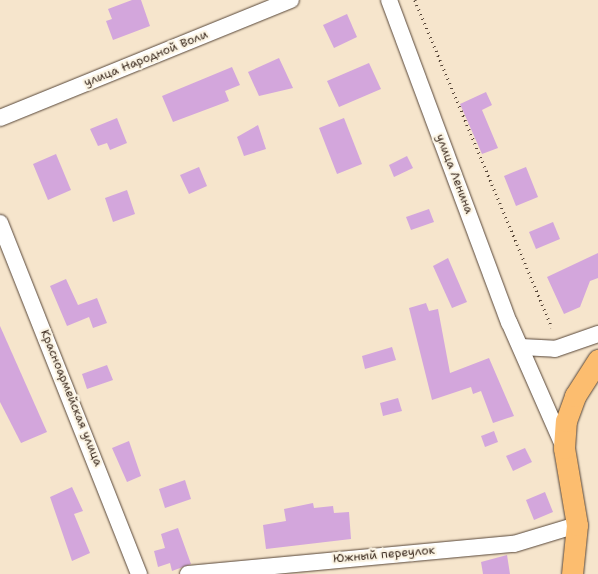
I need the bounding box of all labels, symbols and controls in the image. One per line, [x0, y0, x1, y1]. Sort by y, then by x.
street label: улица Народной Воли [82, 28, 210, 90]
street label: улица Ленина [432, 132, 476, 216]
street label: Красноармейская улица [37, 328, 105, 468]
street label: Южный переулок [332, 543, 436, 567]

